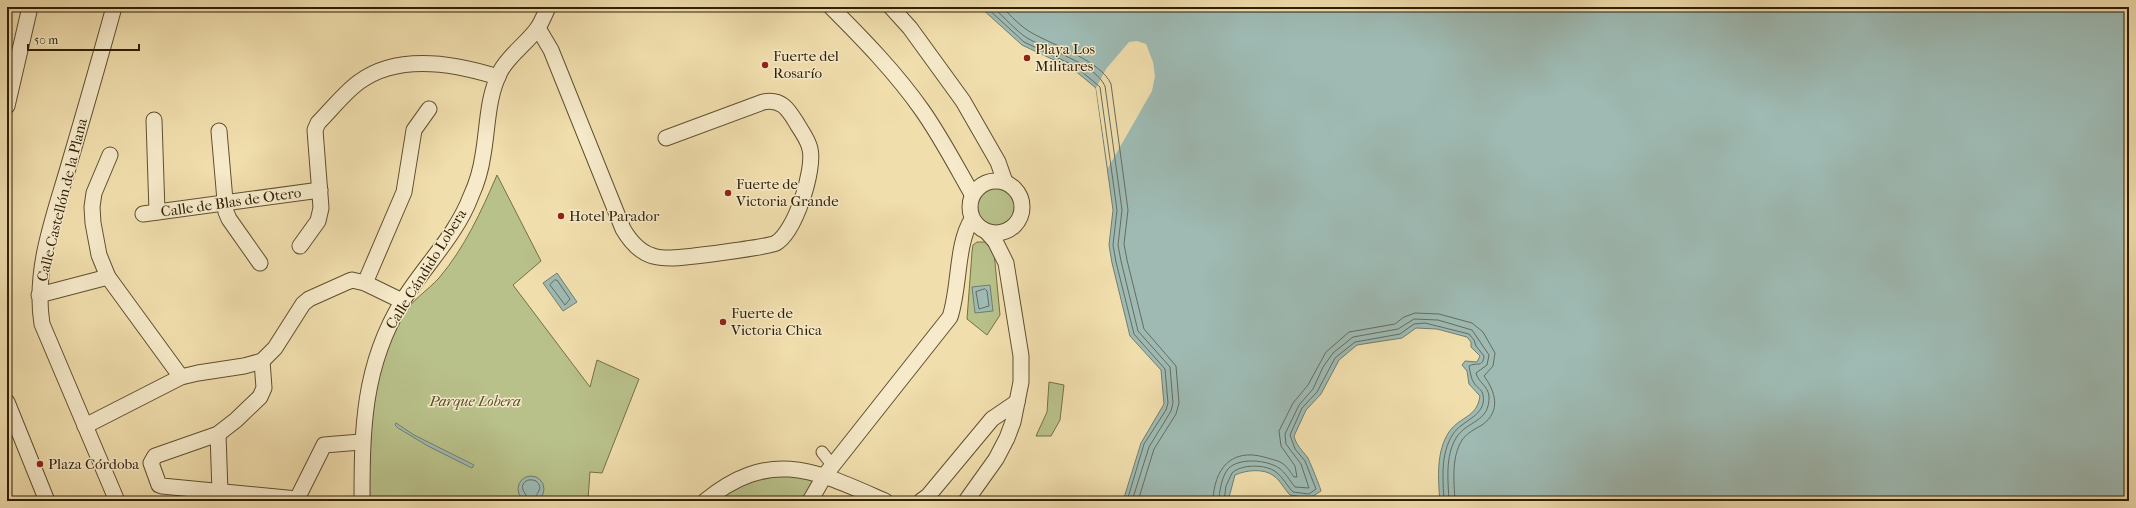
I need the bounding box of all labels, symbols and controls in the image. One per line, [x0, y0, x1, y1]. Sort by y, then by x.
scale bar [28, 26, 139, 52]
text: 50 m [34, 33, 58, 47]
place label: Playa Los Militares [1035, 40, 1096, 75]
place label: Fuerte del Rosarío [773, 47, 839, 82]
marker: Playa Los Militares [1022, 53, 1032, 63]
marker: Fuerte del Rosarío [760, 60, 770, 70]
street label: Calle Castellón de la Plana [33, 115, 91, 284]
place label: Fuerte de Victoria Grande [735, 175, 839, 210]
street label: Calle de Blas de Otero [160, 183, 303, 221]
marker: Fuerte de Victoria Grande [723, 188, 733, 198]
street label: Calle Cándido Lobera [382, 205, 471, 332]
place label: Hotel Parador [569, 207, 660, 225]
marker: Hotel Parador [556, 211, 566, 221]
place label: Fuerte de Victoria Chica [730, 304, 823, 339]
marker: Fuerte de Victoria Chica [718, 317, 728, 327]
park label: Parque Lobera [428, 392, 521, 410]
place label: Plaza Córdoba [48, 455, 140, 473]
marker: Plaza Córdoba [35, 459, 45, 469]

